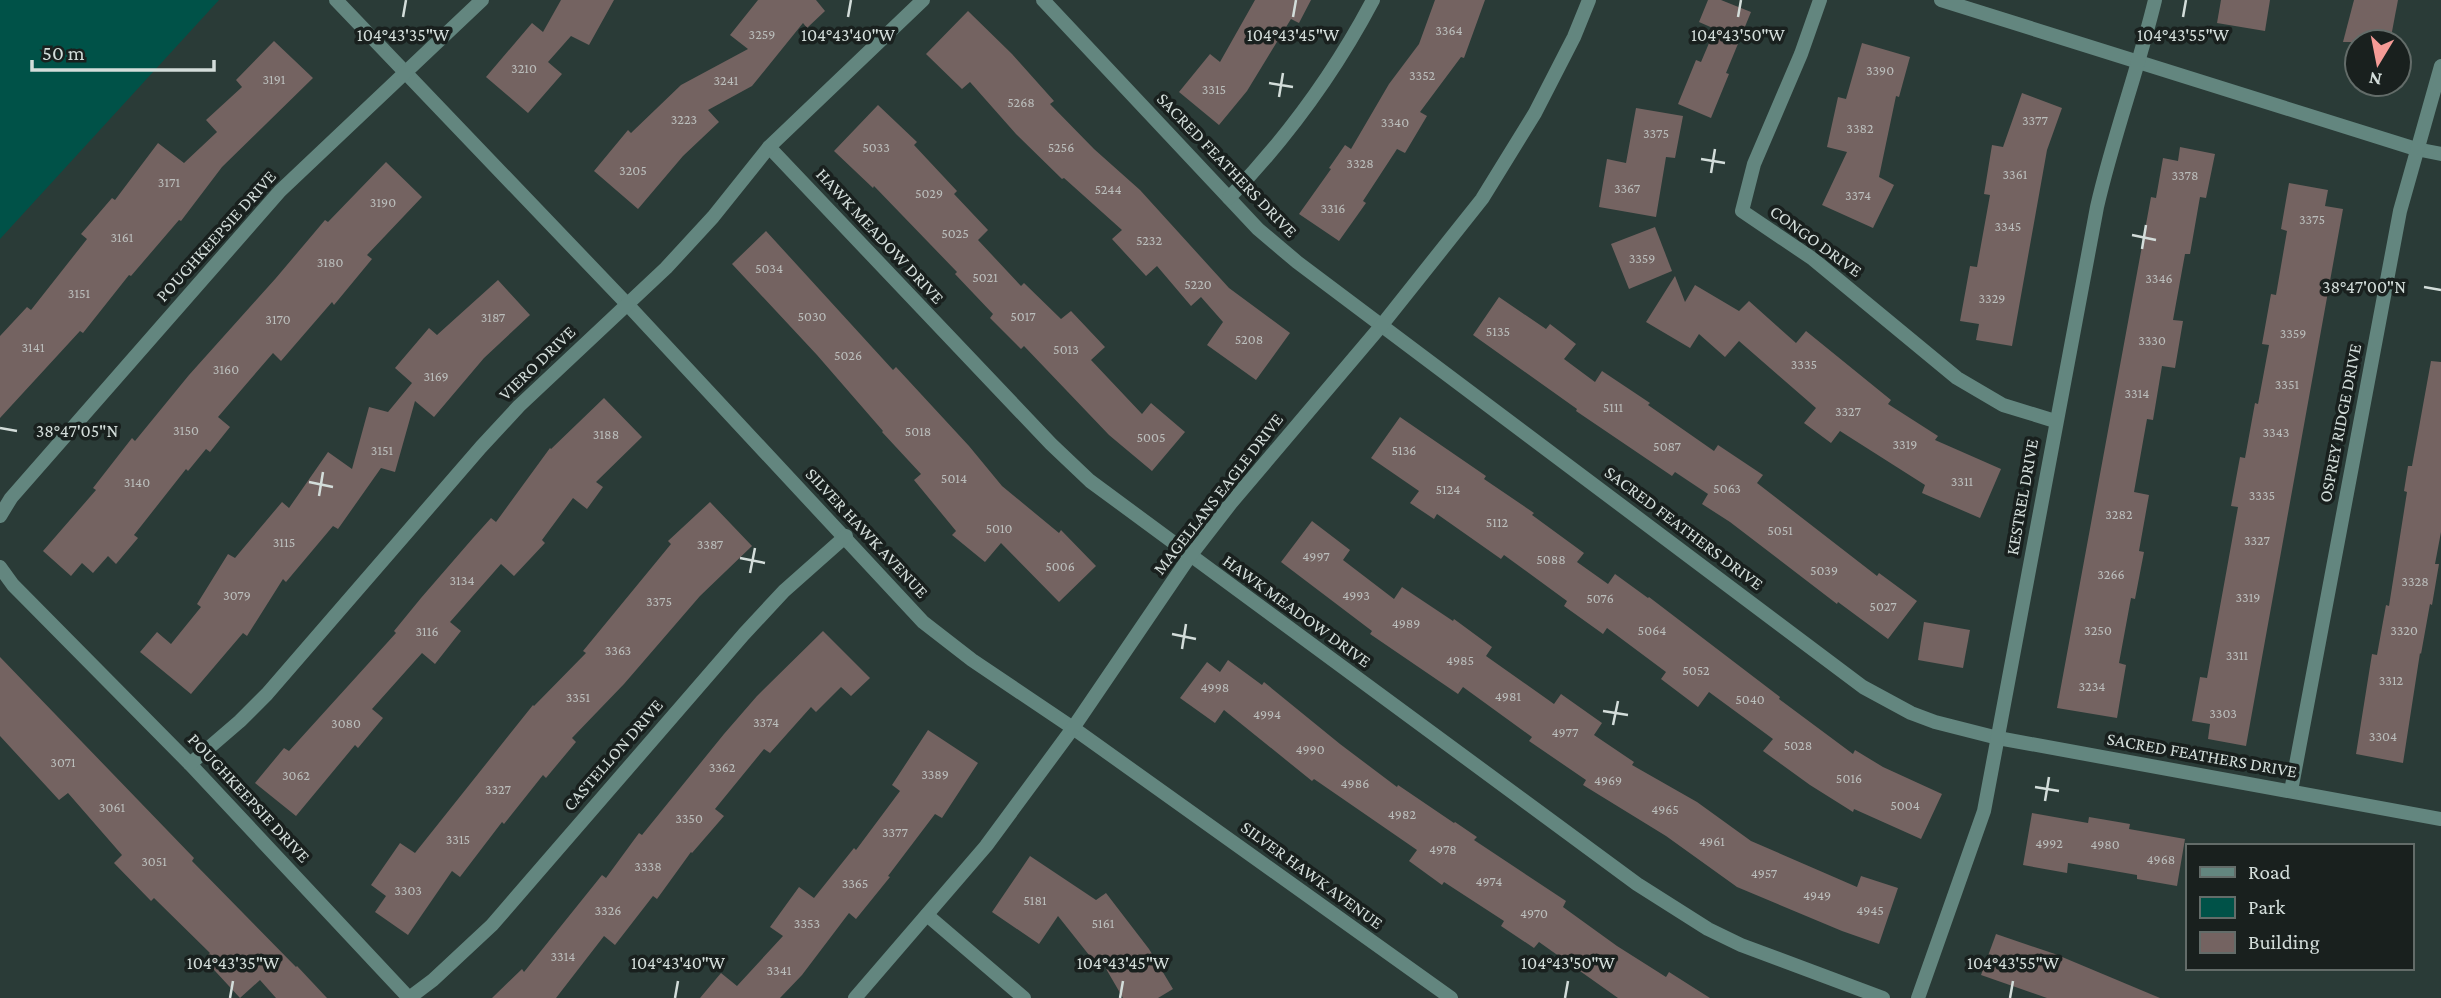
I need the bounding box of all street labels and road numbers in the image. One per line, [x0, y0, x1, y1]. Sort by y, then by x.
street label: SACRED FEATHERS DRIVE [1153, 89, 1301, 242]
street label: HAWK MEADOW DRIVE [812, 164, 948, 308]
street label: POUGHKEEPSIE DRIVE [152, 166, 280, 306]
street label: CONGO DRIVE [1766, 201, 1866, 281]
street label: VIERO DRIVE [495, 322, 579, 404]
street label: OSPREY RIDGE DRIVE [2315, 342, 2365, 504]
street label: MAGELLANS EAGLE DRIVE [1149, 409, 1287, 579]
street label: KESTREL DRIVE [2002, 437, 2042, 557]
street label: SACRED FEATHERS DRIVE [1601, 462, 1767, 594]
street label: SILVER HAWK AVENUE [802, 464, 933, 602]
street label: HAWK MEADOW DRIVE [1219, 551, 1375, 672]
street label: CASTELLON DRIVE [559, 695, 667, 815]
street label: SACRED FEATHERS DRIVE [2105, 728, 2299, 782]
street label: POUGHKEEPSIE DRIVE [184, 729, 314, 867]
street label: SILVER HAWK AVENUE [1237, 817, 1387, 933]

